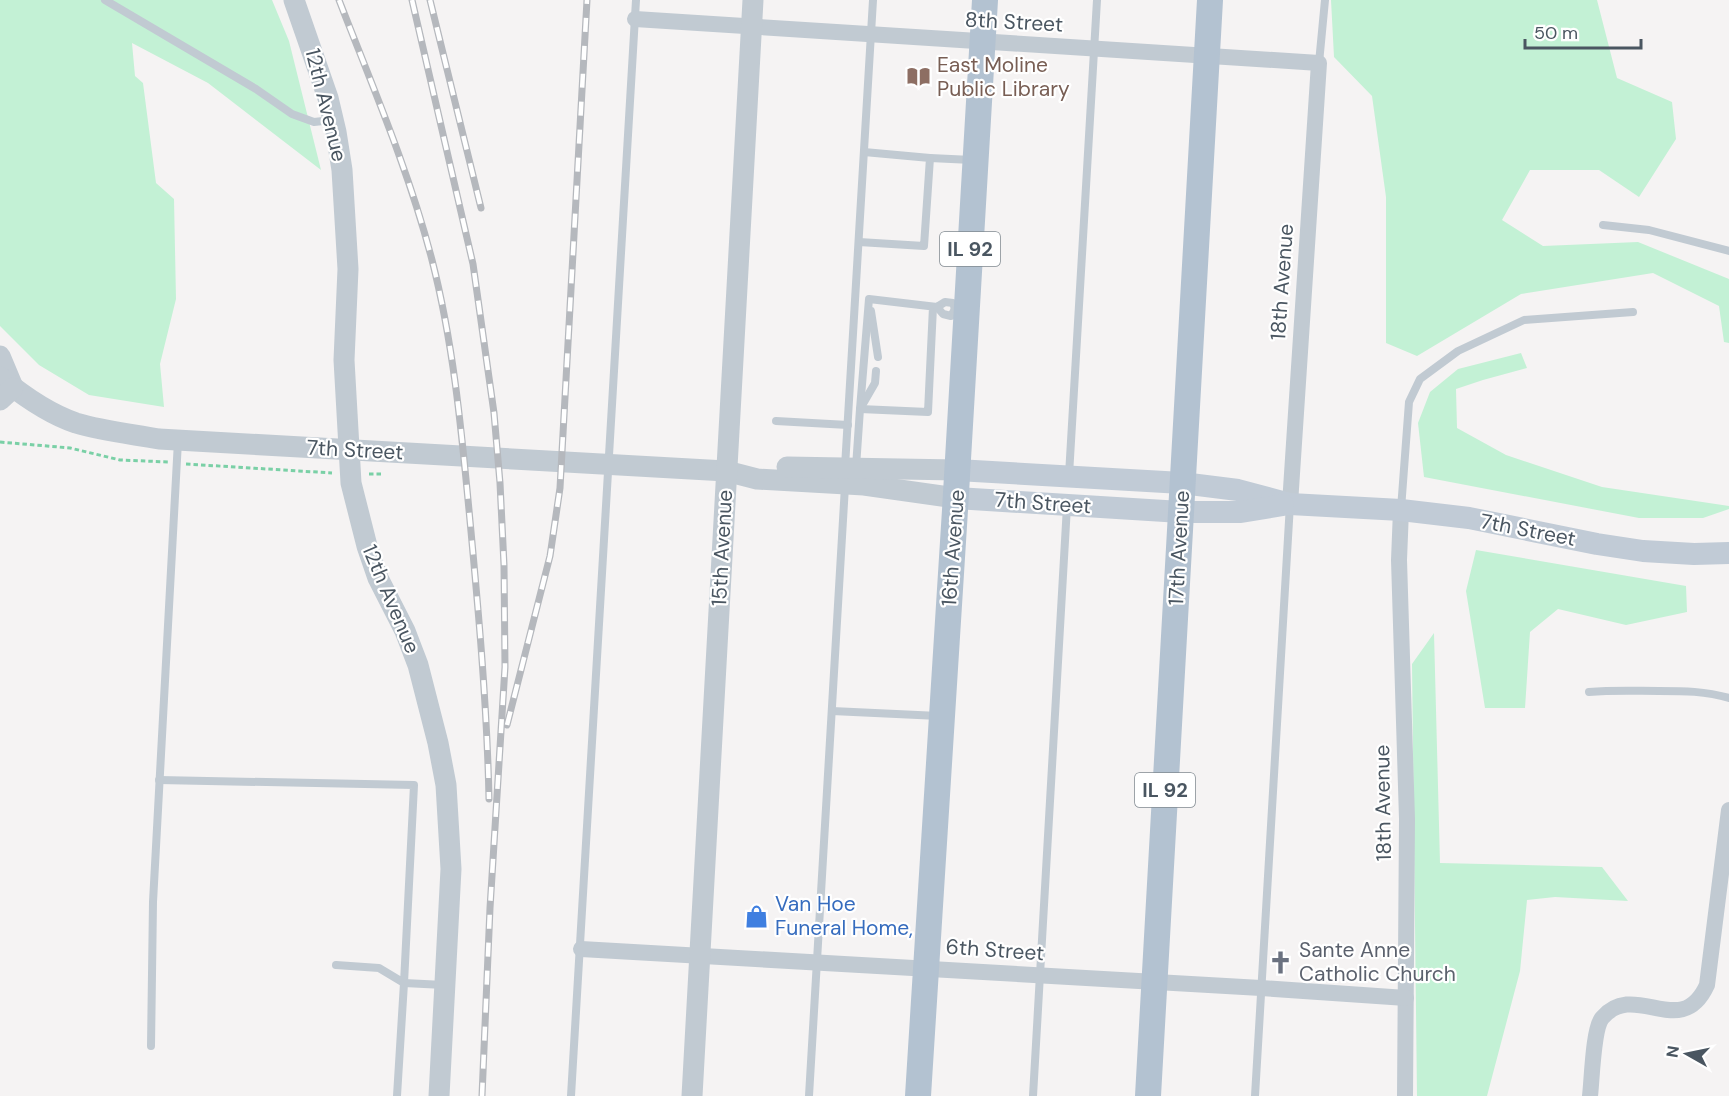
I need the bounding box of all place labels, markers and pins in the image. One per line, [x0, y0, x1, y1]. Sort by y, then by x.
place label: East Moline Public Library [937, 51, 1070, 103]
library icon: East Moline Public Library [906, 64, 932, 90]
place label: Van Hoe Funeral Home, [775, 890, 913, 942]
shop icon: Van Hoe Funeral Home, [744, 903, 770, 929]
place label: Sante Anne Catholic Church [1299, 936, 1456, 988]
church icon: Sante Anne Catholic Church [1268, 949, 1294, 975]

